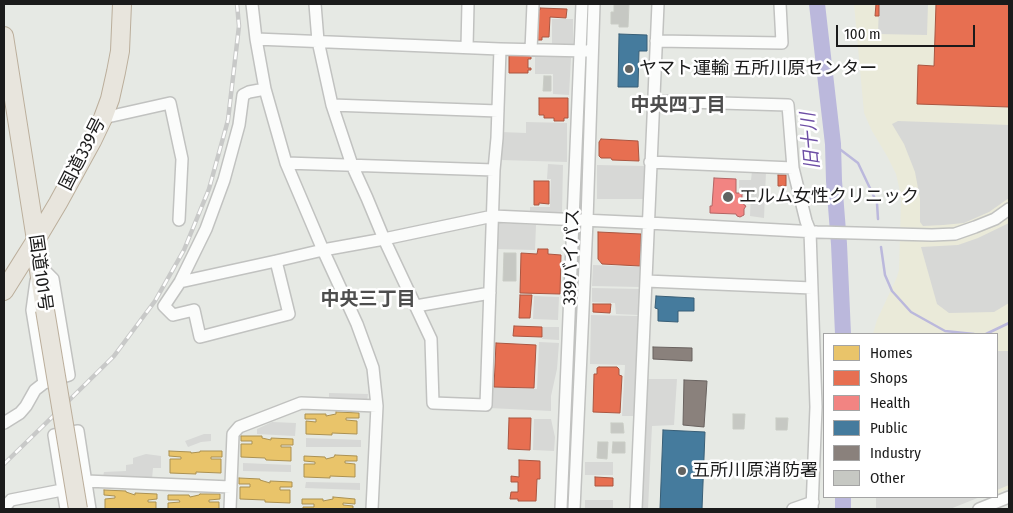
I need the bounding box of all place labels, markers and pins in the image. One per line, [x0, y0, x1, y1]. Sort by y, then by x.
place label: ヤマト運輸 五所川原センター [639, 58, 877, 80]
marker: ヤマト運輸 五所川原センター [623, 63, 635, 75]
place label: エルム女性クリニック [739, 186, 919, 208]
marker: エルム女性クリニック [721, 190, 735, 204]
place label: 五所川原消防署 [692, 460, 818, 482]
marker: 五所川原消防署 [676, 465, 688, 477]

